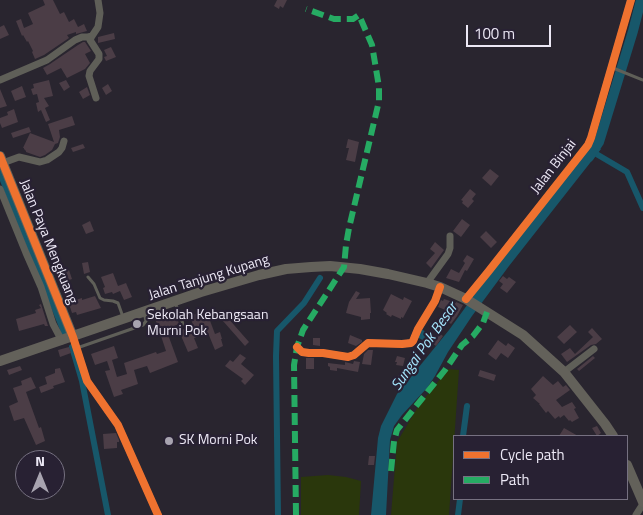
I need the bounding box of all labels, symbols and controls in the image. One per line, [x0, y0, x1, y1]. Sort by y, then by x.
scale bar [468, 15, 553, 47]
text: 100 m [474, 22, 515, 45]
street label: Jalan Binjai [528, 137, 580, 197]
street label: Jalan Paya Mengkuang [15, 177, 81, 307]
street label: Jalan Tanjung Kupang [147, 252, 271, 304]
water label: Sungai Pok Besar [388, 300, 462, 394]
place label: Sekolah Kebangsaan Murni Pok [147, 308, 268, 341]
marker: Sekolah Kebangsaan Murni Pok [131, 318, 143, 330]
place label: SK Morni Pok [179, 433, 258, 449]
marker: SK Morni Pok [163, 435, 175, 447]
legend [453, 435, 628, 500]
text: Cycle path [500, 443, 565, 466]
north arrow [15, 450, 65, 500]
text: N [35, 450, 45, 471]
text: Path [500, 468, 530, 491]

